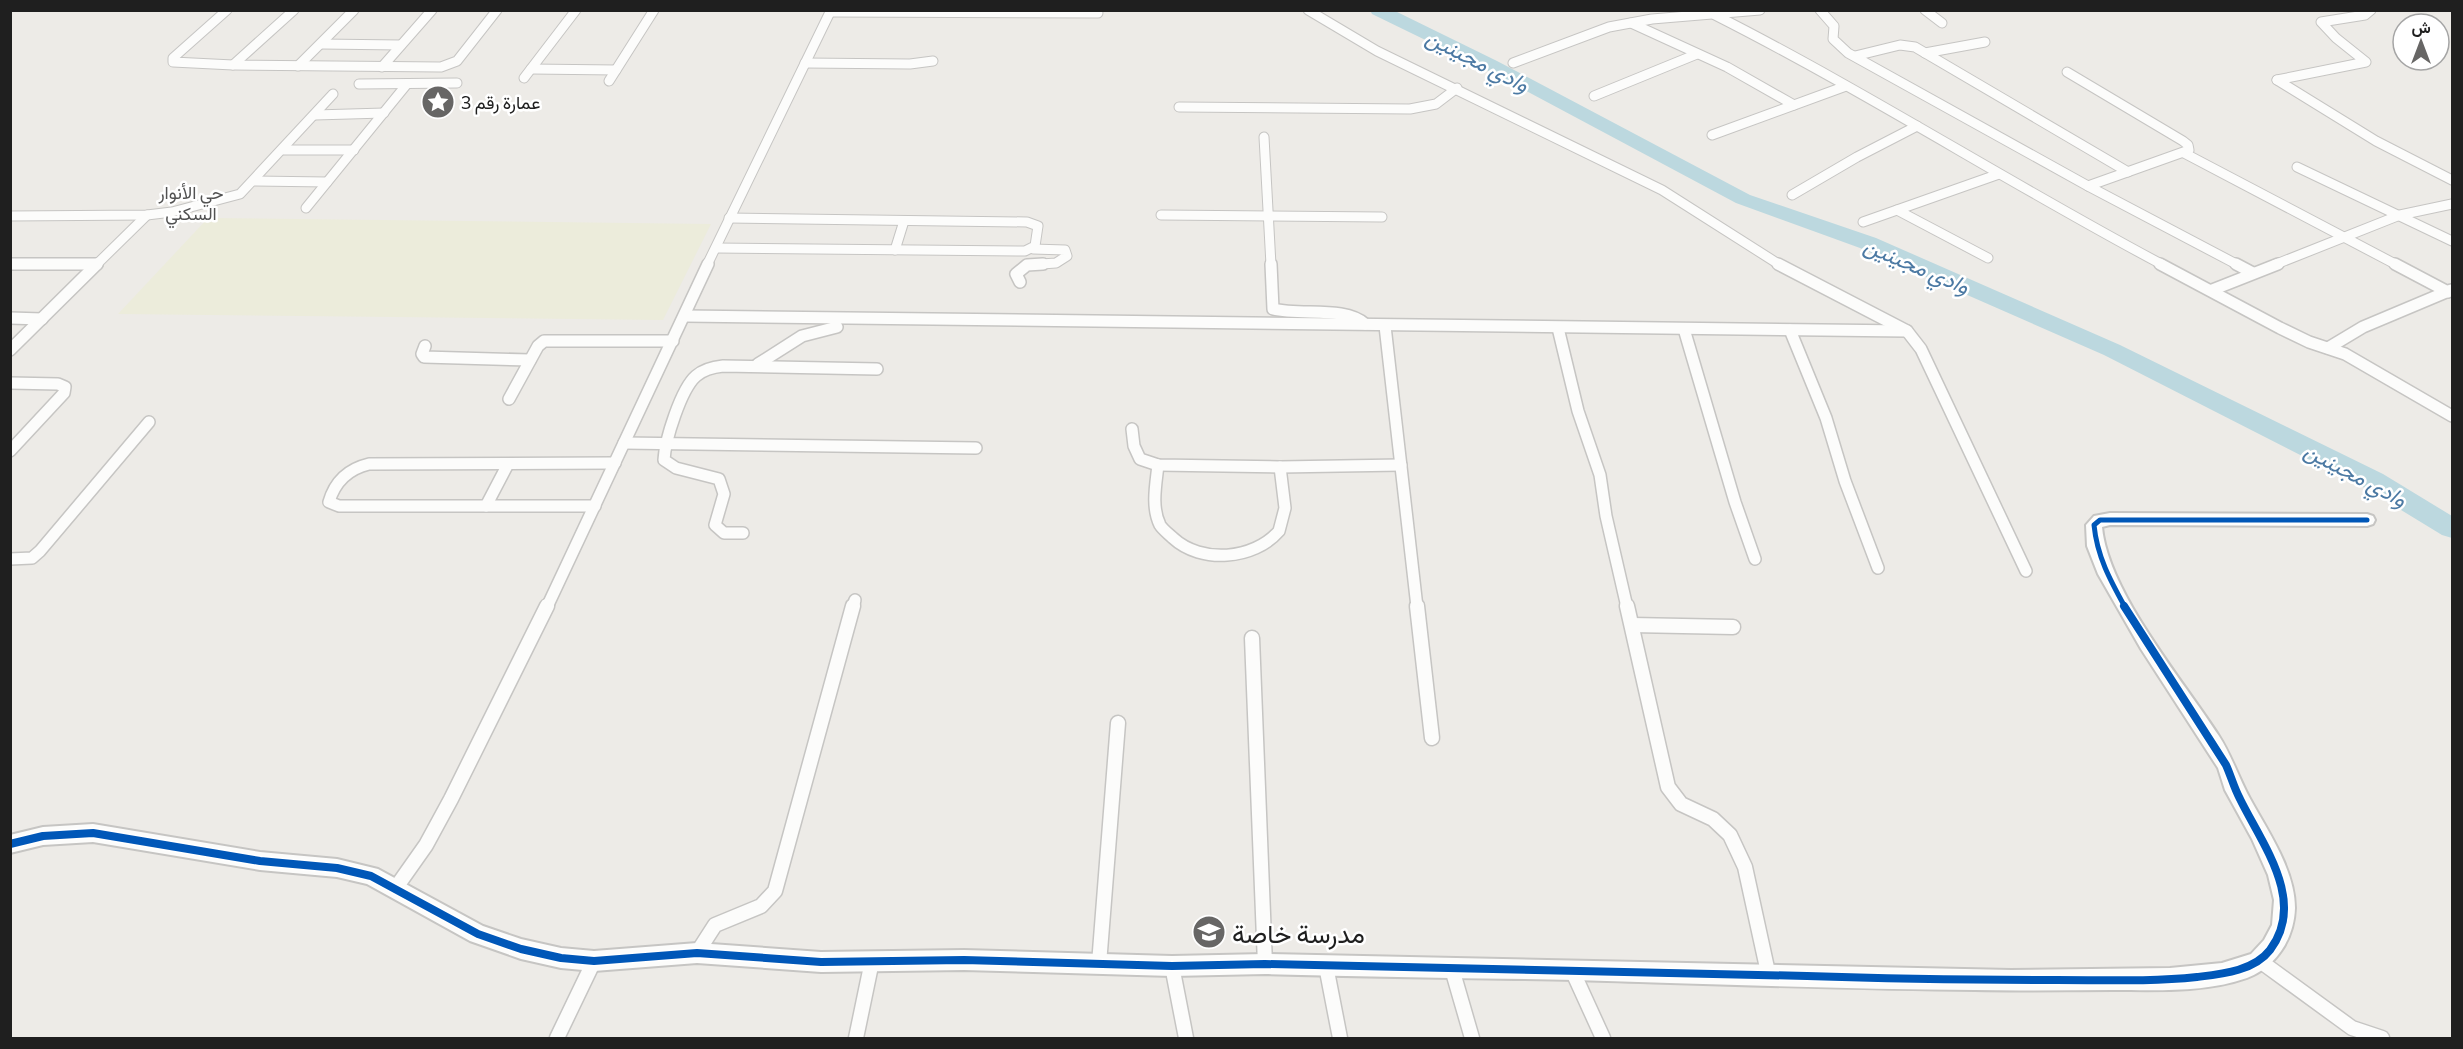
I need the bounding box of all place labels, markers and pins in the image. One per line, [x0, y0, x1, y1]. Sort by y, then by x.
place icon: عمارة رقم 3 [420, 84, 456, 120]
place label: عمارة رقم 3 [461, 91, 540, 115]
school or university icon: مدرسة خاصة [1191, 914, 1227, 950]
place label: مدرسة خاصة [1232, 917, 1365, 950]

